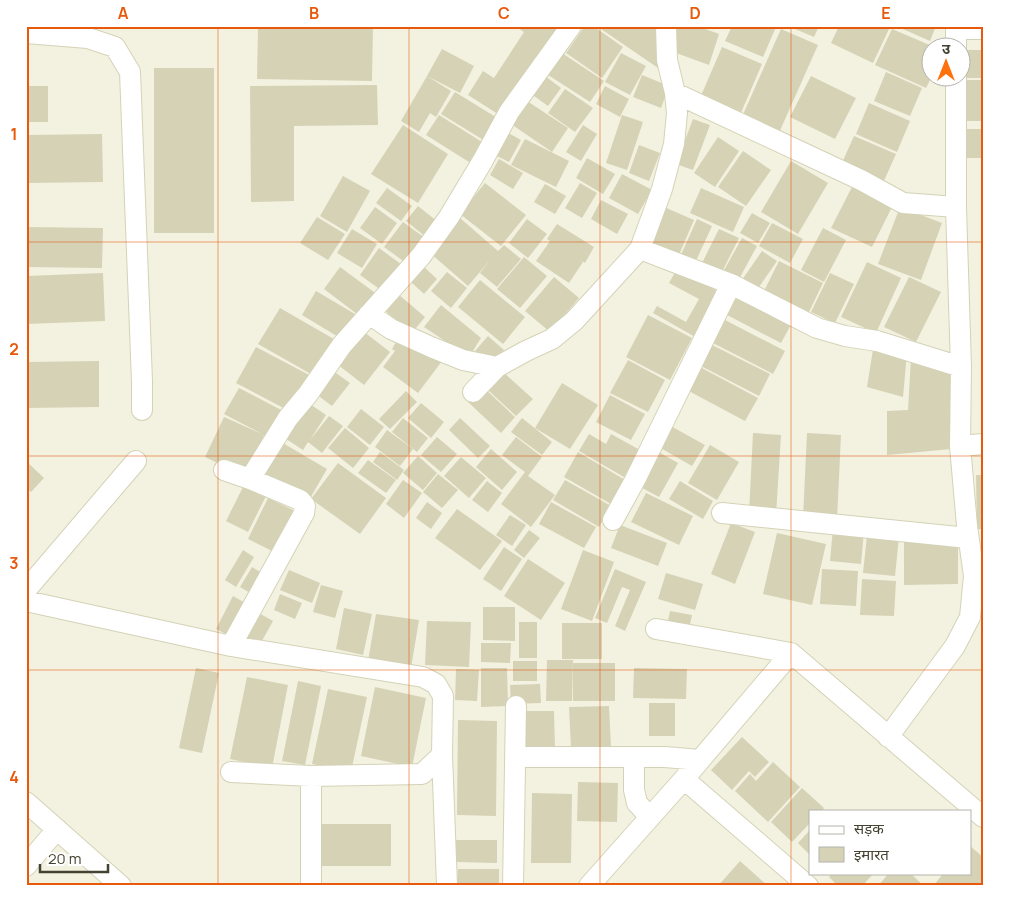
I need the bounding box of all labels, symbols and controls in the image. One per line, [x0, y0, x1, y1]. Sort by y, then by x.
text: A [118, 2, 129, 24]
text: B [309, 2, 319, 24]
text: C [498, 2, 510, 24]
text: D [689, 2, 701, 24]
text: E [881, 2, 891, 24]
north arrow [922, 38, 972, 88]
text: उ [942, 39, 951, 58]
text: 1 [10, 123, 18, 145]
text: 2 [9, 338, 19, 360]
text: 3 [9, 552, 19, 574]
text: 4 [9, 766, 19, 788]
legend [809, 810, 972, 874]
text: सड़क [854, 818, 884, 839]
scale bar [40, 842, 108, 874]
text: इमारत [854, 844, 889, 865]
text: 20 m [48, 848, 81, 869]

